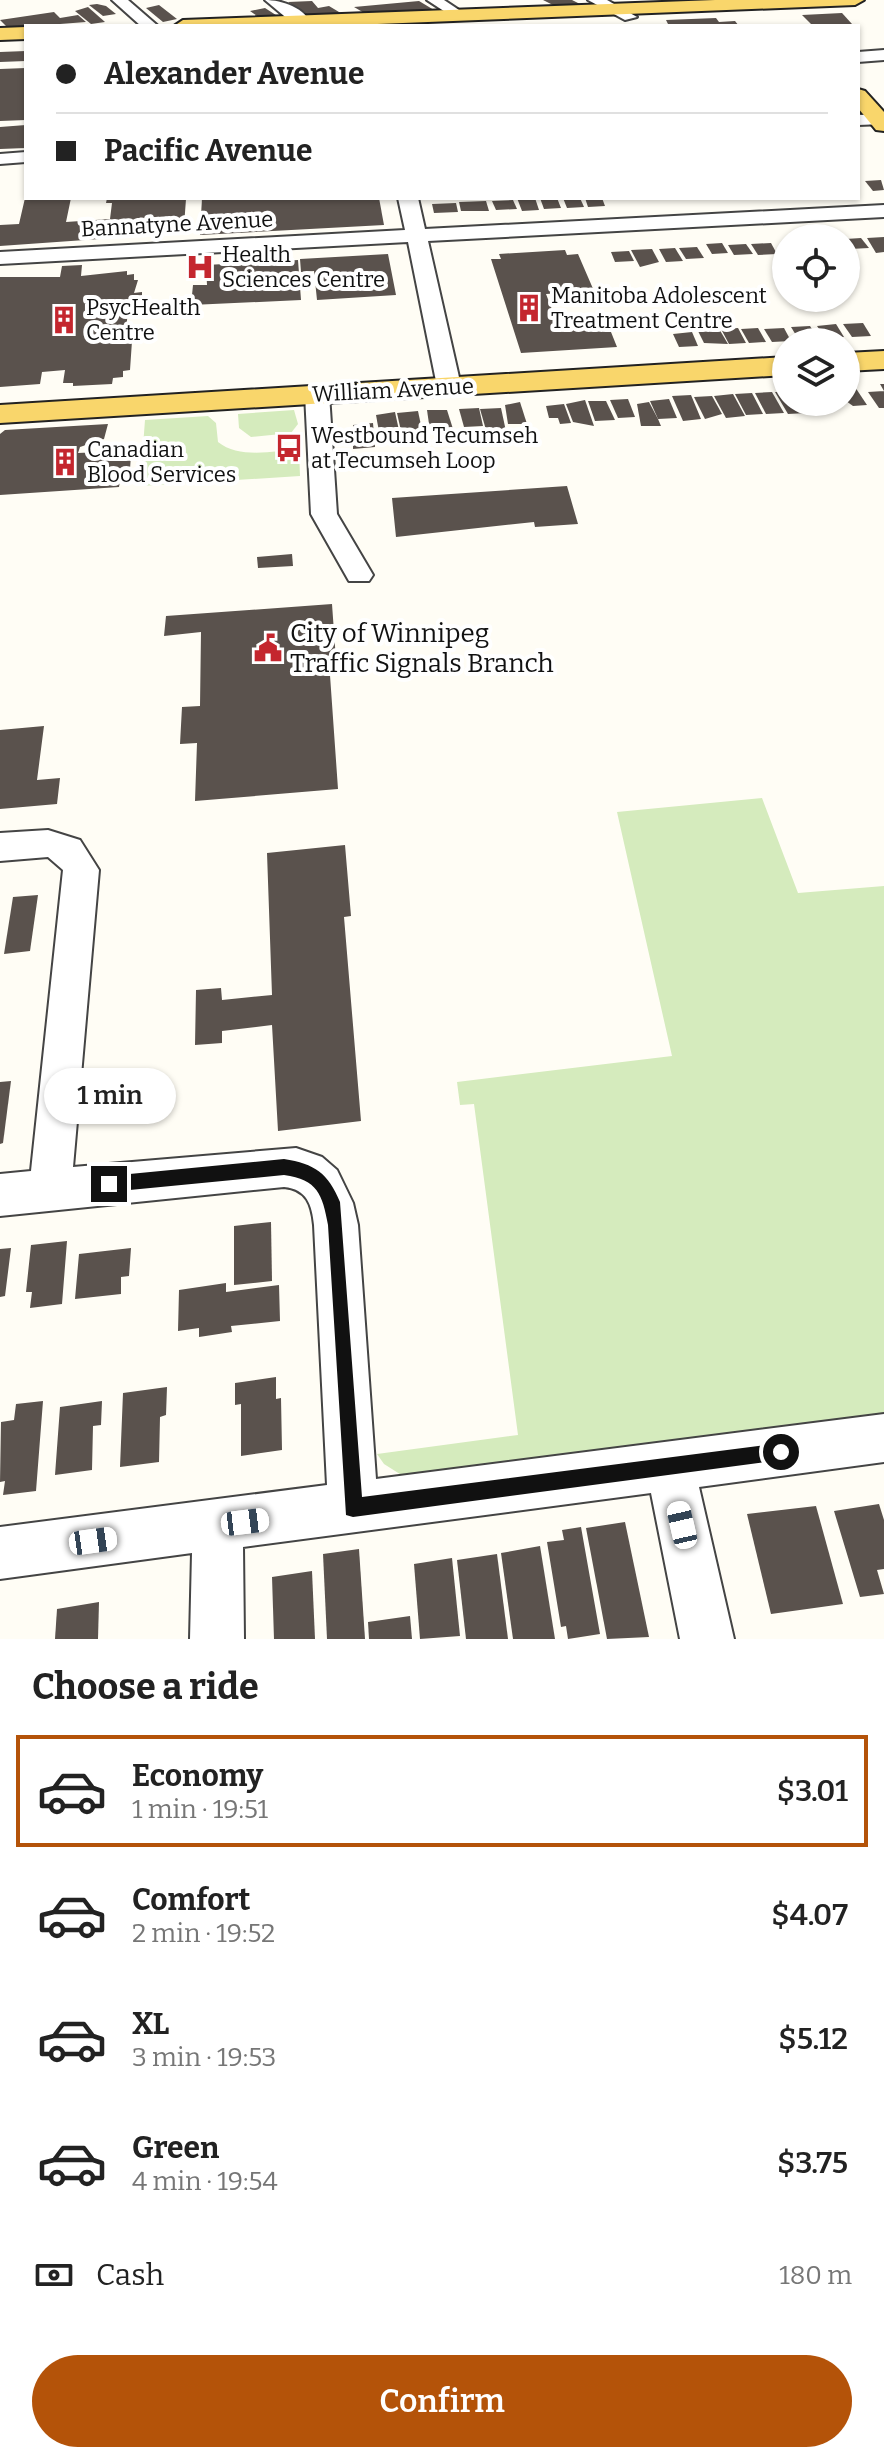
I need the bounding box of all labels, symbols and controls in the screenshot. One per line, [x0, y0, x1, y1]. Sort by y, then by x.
text: Alexander Avenue [104, 56, 364, 92]
text: Pacific Avenue [104, 133, 312, 169]
street label: Bannatyne Avenue [80, 205, 274, 243]
map controls [772, 224, 860, 416]
button: locate [772, 224, 860, 312]
place label: Health Sciences Centre [222, 241, 385, 293]
hospital icon: Health Sciences Centre [185, 252, 215, 282]
place label: Manitoba Adolescent Treatment Centre [551, 282, 767, 334]
building icon: Manitoba Adolescent Treatment Centre [514, 293, 544, 323]
place label: PsycHealth Centre [86, 294, 201, 346]
building icon: PsycHealth Centre [49, 305, 79, 335]
button: layers [772, 328, 860, 416]
street label: William Avenue [312, 372, 474, 408]
place label: Westbound Tecumseh at Tecumseh Loop [311, 422, 539, 474]
bus stop icon: Westbound Tecumseh at Tecumseh Loop [274, 433, 304, 463]
place label: Canadian Blood Services [87, 436, 236, 488]
building icon: Canadian Blood Services [50, 447, 80, 477]
place label: City of Winnipeg Traffic Signals Branch [290, 618, 554, 679]
public building icon: City of Winnipeg Traffic Signals Branch [253, 633, 283, 663]
callout: 1 min [43, 1068, 175, 1124]
text: 1 min [77, 1080, 143, 1111]
route end [91, 1166, 127, 1202]
route start [763, 1434, 799, 1470]
car [665, 1499, 699, 1551]
car [220, 1507, 270, 1537]
car [68, 1526, 118, 1556]
text: Choose a ride [32, 1665, 259, 1709]
icon: car [36, 1755, 108, 1827]
text: Economy [132, 1758, 263, 1794]
text: $3.01 [777, 1773, 848, 1809]
text: 1 min · 19:51 [132, 1794, 268, 1825]
icon: car [36, 1879, 108, 1951]
text: Comfort [132, 1882, 250, 1918]
text: $4.07 [771, 1897, 848, 1933]
text: 2 min · 19:52 [132, 1918, 275, 1949]
icon: car [36, 2003, 108, 2075]
text: XL [132, 2006, 169, 2042]
text: $5.12 [778, 2021, 848, 2057]
text: 3 min · 19:53 [132, 2042, 276, 2073]
icon: car [36, 2127, 108, 2199]
text: Green [132, 2130, 219, 2166]
text: $3.75 [777, 2145, 848, 2181]
text: 4 min · 19:54 [132, 2166, 278, 2197]
icon: cash [32, 2253, 76, 2297]
text: Cash [96, 2257, 164, 2293]
text: 180 m [779, 2260, 852, 2291]
button: Confirm [32, 2355, 852, 2447]

